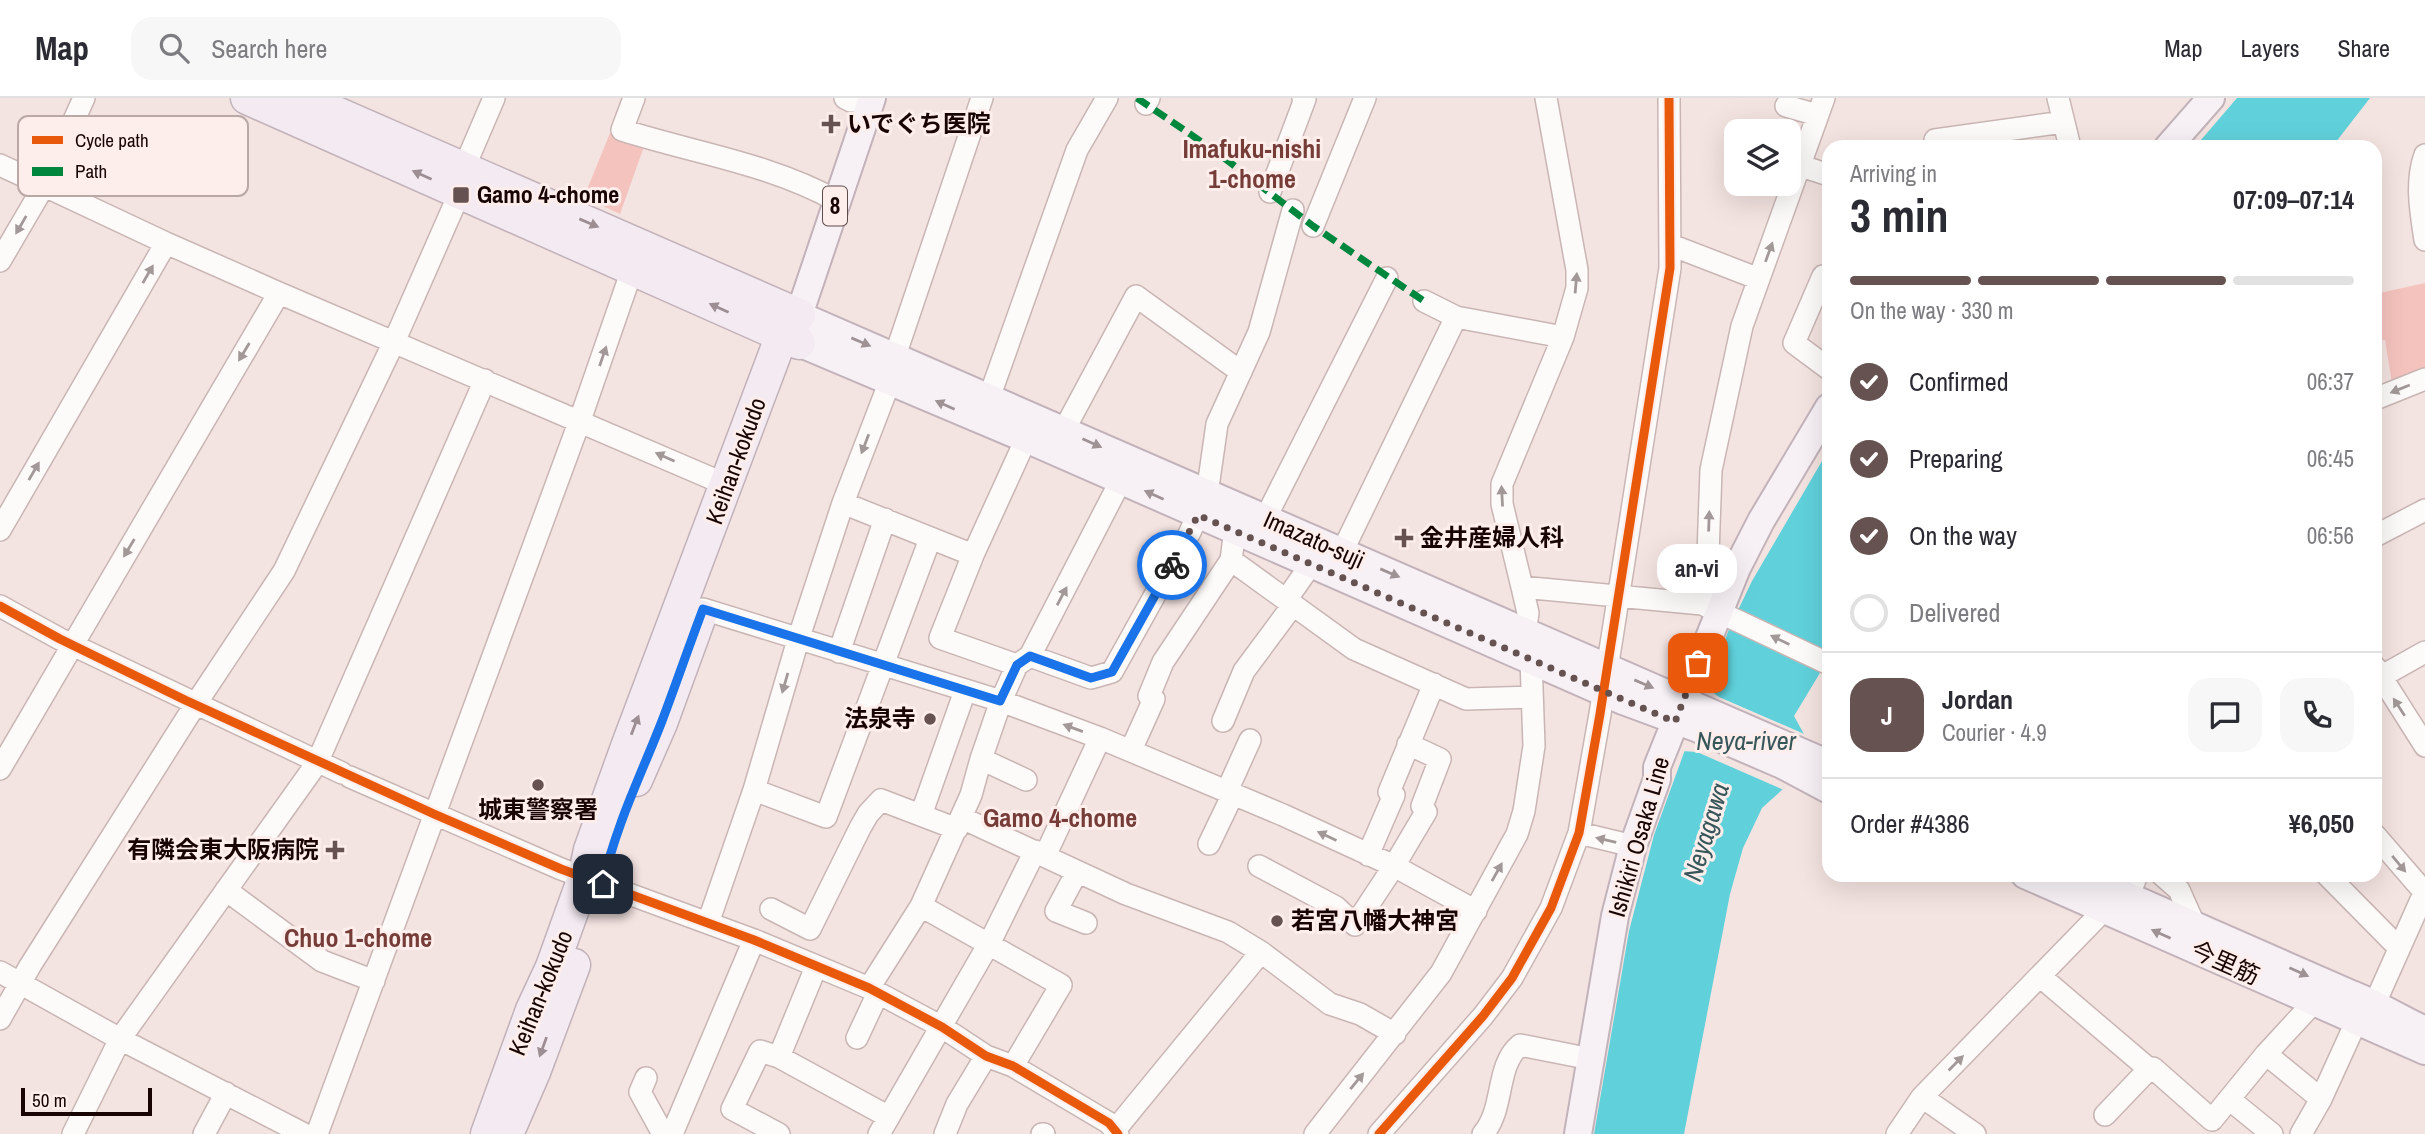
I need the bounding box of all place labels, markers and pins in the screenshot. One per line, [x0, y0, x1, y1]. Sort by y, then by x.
place label: いでぐち医院 [847, 107, 991, 139]
marker: いでぐち医院 [821, 114, 841, 134]
place label: Gamo 4-chome [477, 178, 619, 210]
marker: Gamo 4-chome [451, 185, 471, 205]
place label: 金井産婦人科 [1420, 521, 1564, 553]
marker: 金井産婦人科 [1394, 528, 1414, 548]
callout: an-vi [1658, 544, 1738, 593]
pin [1668, 633, 1728, 693]
place label: 法泉寺 [844, 702, 916, 734]
marker: 法泉寺 [922, 711, 938, 727]
marker: 城東警察署 [530, 777, 546, 793]
place label: 城東警察署 [478, 793, 598, 825]
place label: 有隣会東大阪病院 [127, 833, 319, 865]
marker: 有隣会東大阪病院 [325, 840, 345, 860]
pin [573, 854, 633, 914]
place label: 若宮八幡大神宮 [1291, 904, 1459, 936]
marker: 若宮八幡大神宮 [1269, 913, 1285, 929]

